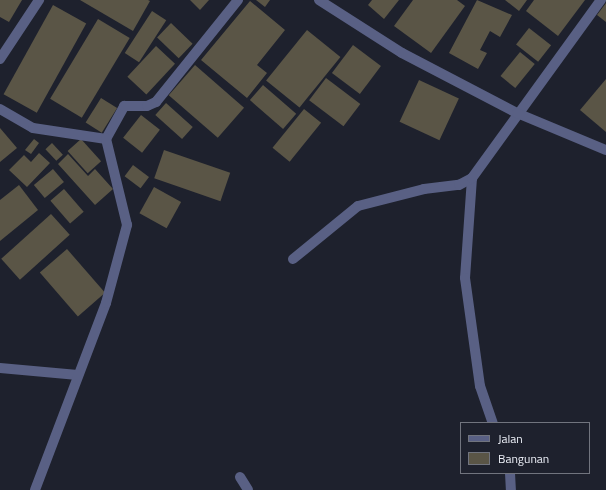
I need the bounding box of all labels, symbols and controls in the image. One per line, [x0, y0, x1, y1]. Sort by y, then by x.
legend [460, 422, 590, 474]
text: Jalan [498, 429, 523, 448]
text: Bangunan [498, 449, 549, 468]

